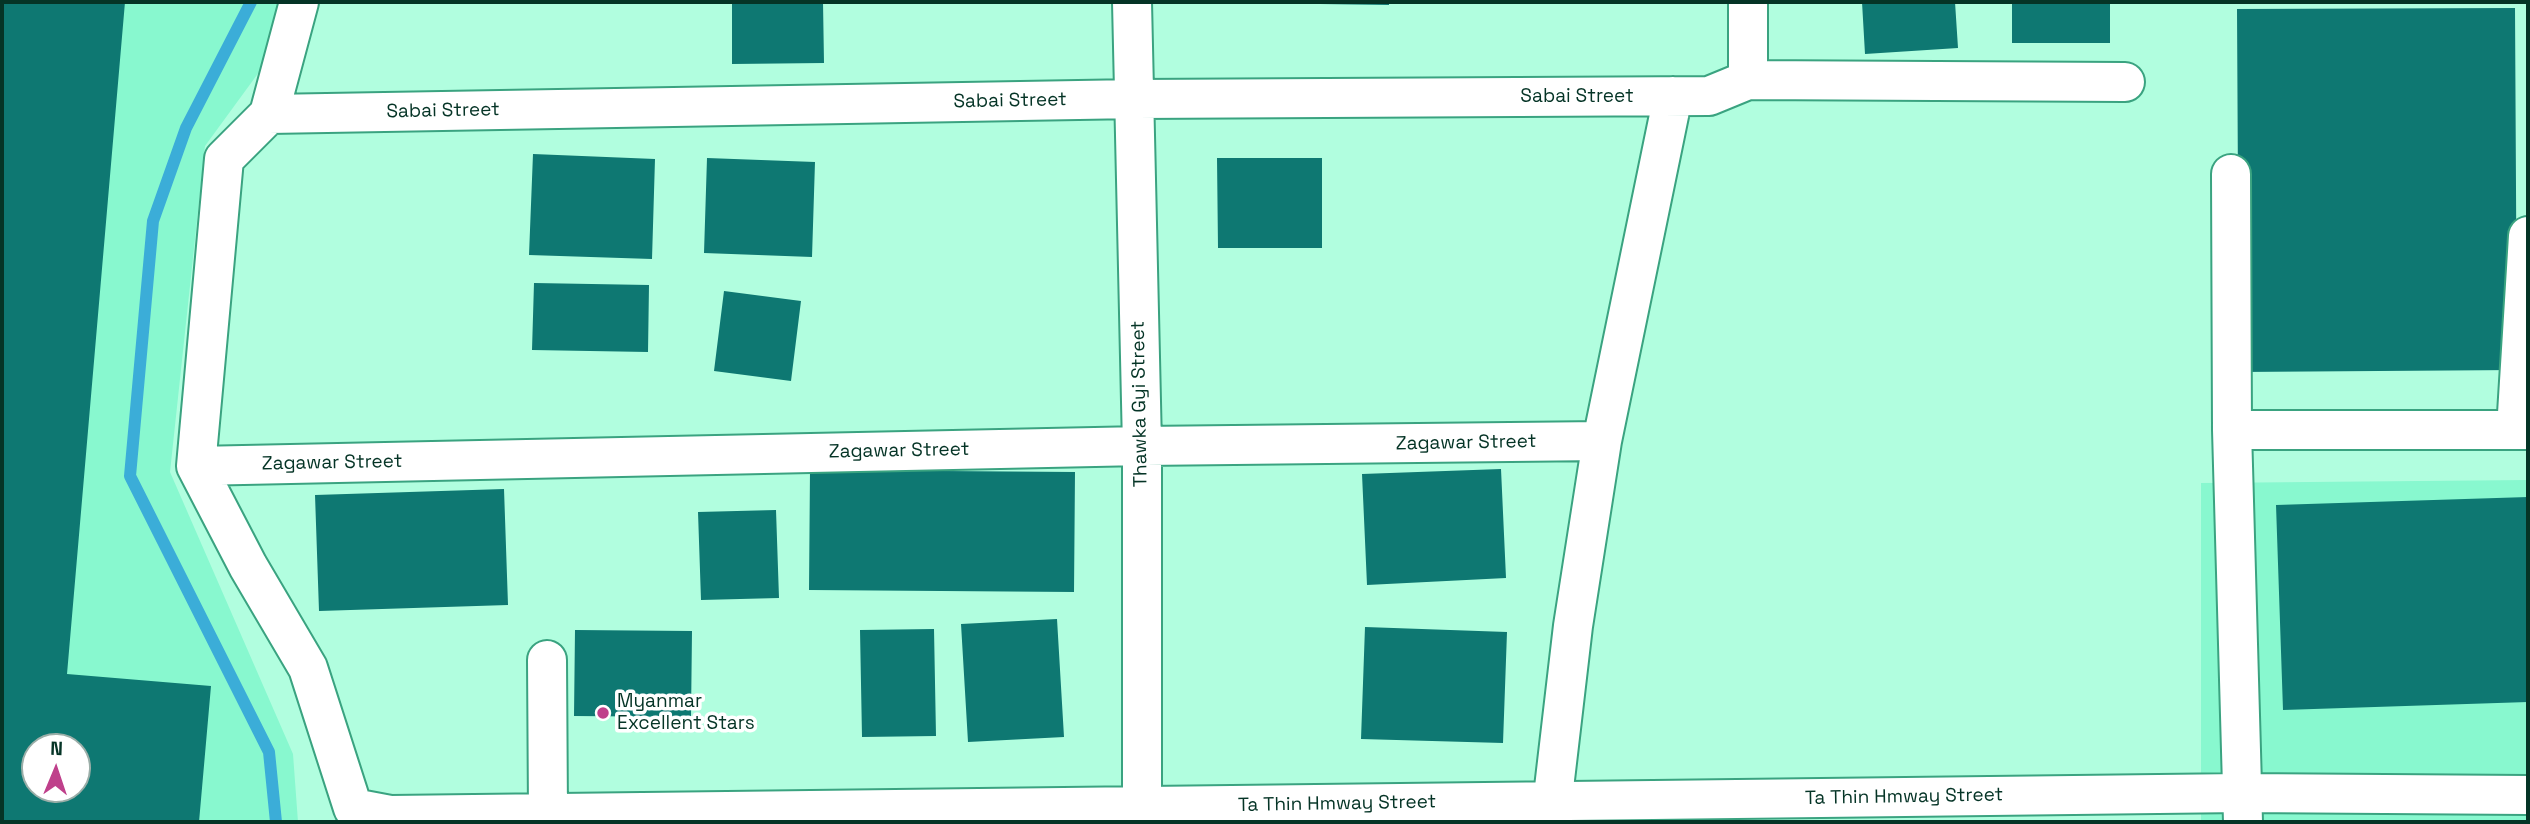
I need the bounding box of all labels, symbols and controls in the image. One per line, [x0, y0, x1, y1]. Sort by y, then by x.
street label: Sabai Street [1520, 86, 1634, 108]
street label: Sabai Street [953, 89, 1067, 113]
street label: Sabai Street [386, 99, 500, 123]
street label: Thawka Gyi Street [1127, 321, 1153, 487]
street label: Zagawar Street [1395, 430, 1537, 456]
street label: Zagawar Street [828, 438, 970, 464]
street label: Zagawar Street [261, 450, 403, 476]
place label: Myanmar Excellent Stars [617, 691, 755, 735]
marker: Myanmar Excellent Stars [595, 705, 611, 721]
north arrow [21, 733, 91, 803]
text: N [50, 736, 63, 761]
street label: Ta Thin Hmway Street [1805, 784, 2003, 810]
street label: Ta Thin Hmway Street [1238, 791, 1436, 817]

